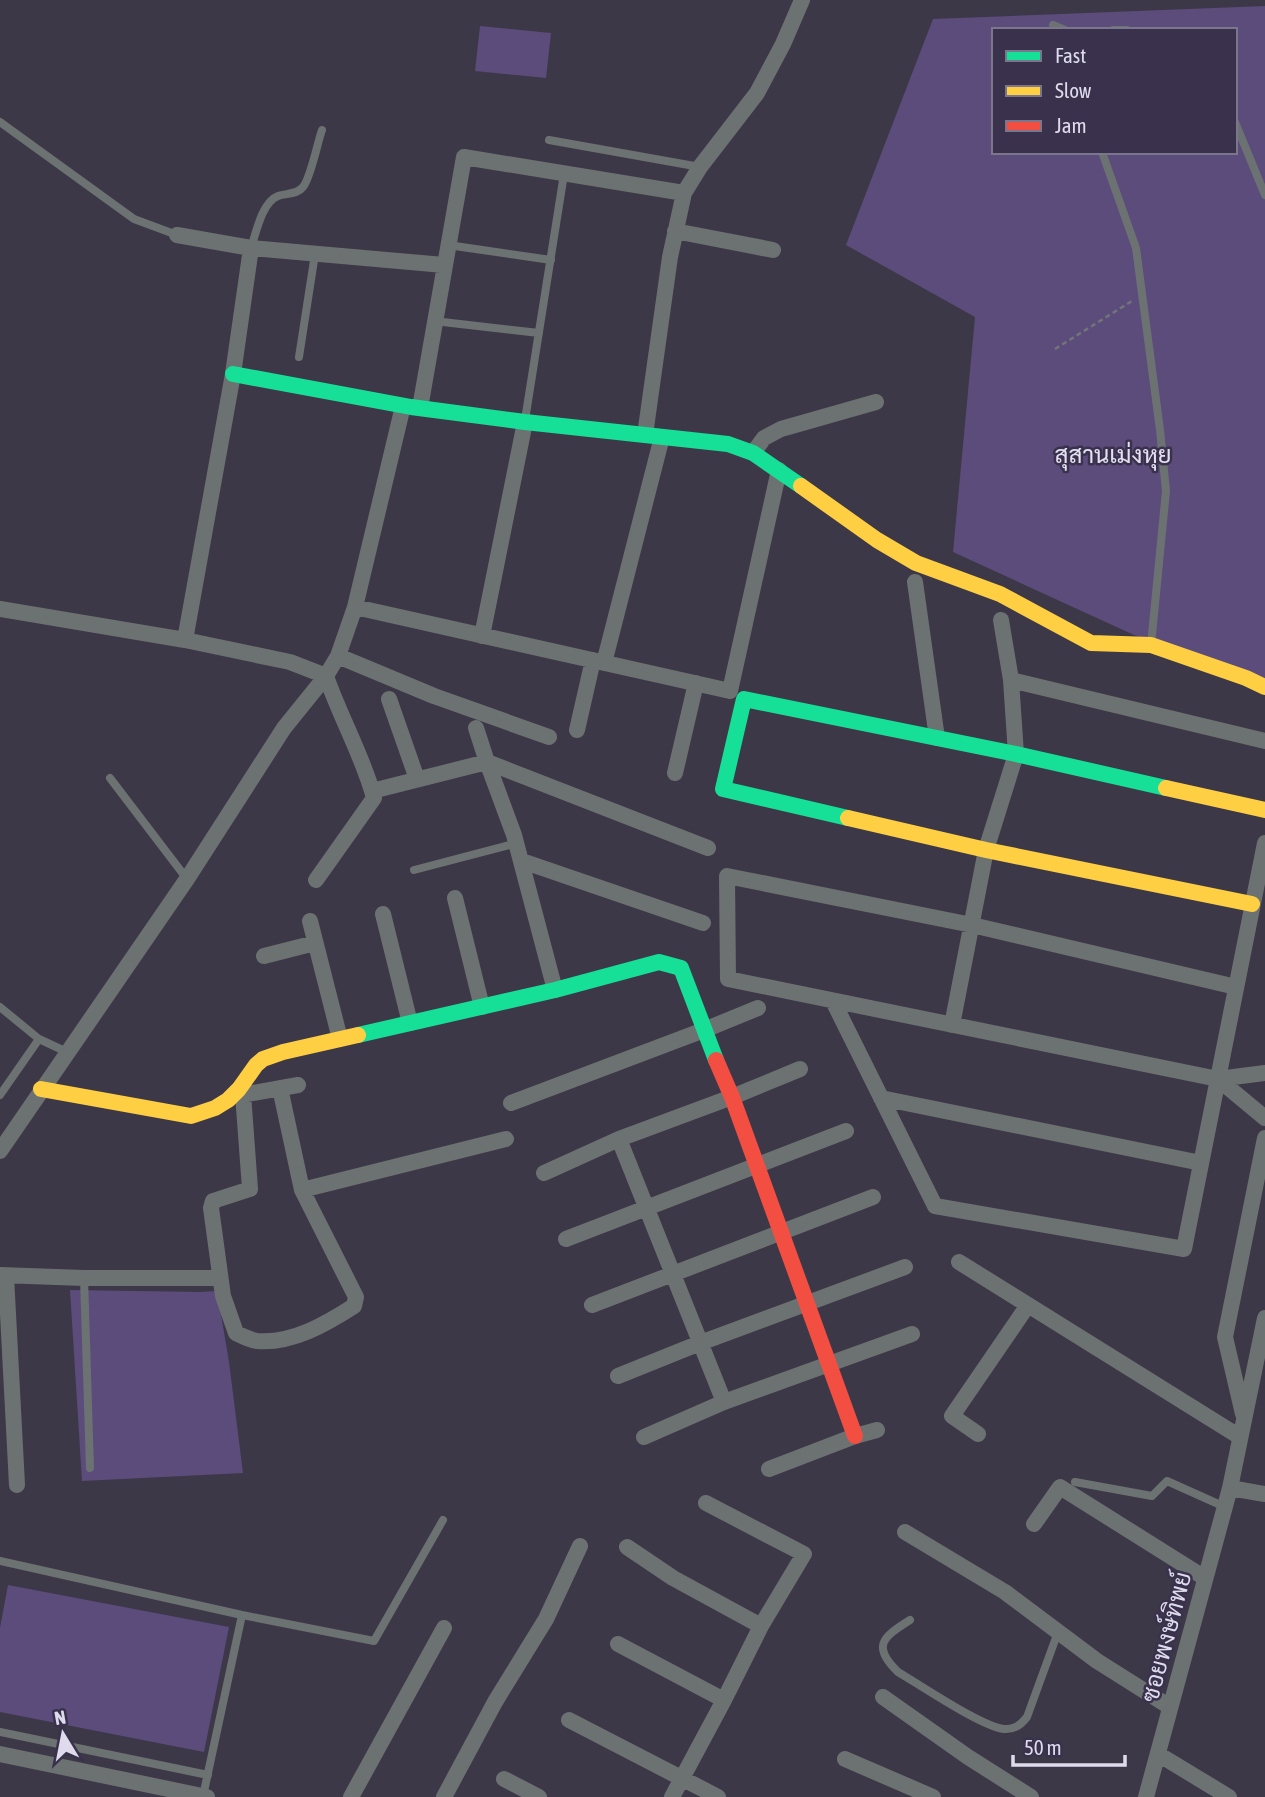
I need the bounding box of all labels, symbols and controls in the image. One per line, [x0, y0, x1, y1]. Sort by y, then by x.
legend [992, 28, 1237, 154]
text: Fast [1055, 43, 1086, 67]
text: Slow [1055, 78, 1092, 102]
text: Jam [1055, 113, 1087, 137]
park label: สุสานเม่งหุย [1055, 441, 1171, 471]
street label: ซอยพงษ์ทิพย์ [1134, 1568, 1196, 1705]
north arrow [28, 1699, 98, 1769]
text: N [53, 1705, 67, 1729]
scale bar [1013, 1724, 1125, 1768]
text: 50 m [1024, 1735, 1062, 1759]

